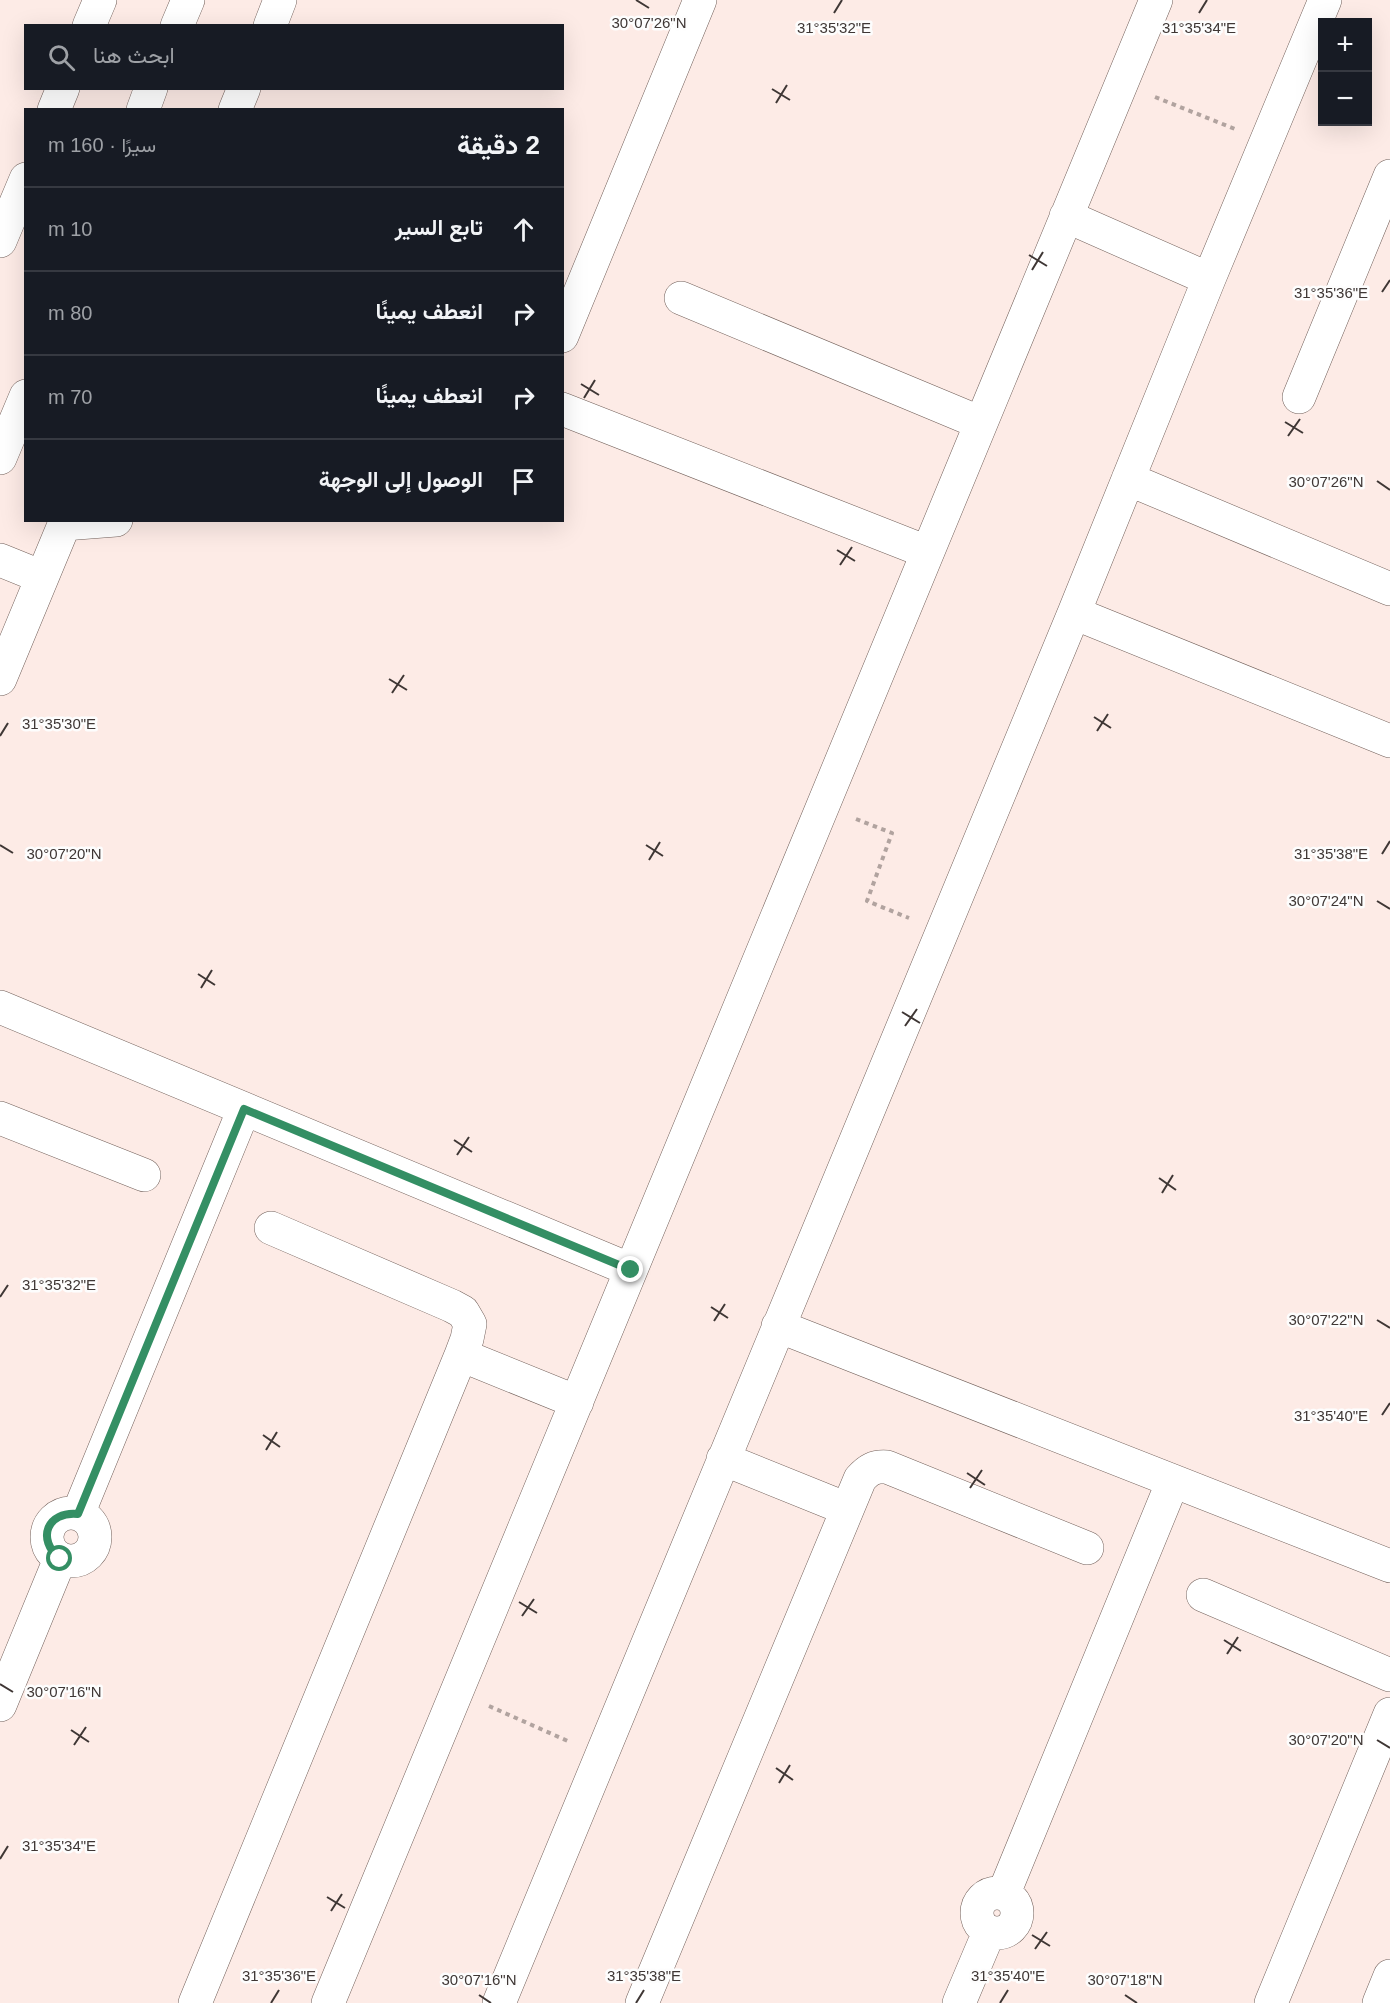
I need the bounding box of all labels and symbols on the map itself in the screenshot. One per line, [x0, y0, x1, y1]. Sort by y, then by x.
text: 30°07'26"N [611, 14, 687, 31]
text: 31°35'32"E [797, 19, 871, 36]
text: 31°35'34"E [1162, 19, 1236, 36]
text: 31°35'36"E [1294, 284, 1368, 301]
text: 30°07'26"N [1288, 473, 1364, 490]
text: 31°35'30"E [22, 715, 96, 732]
text: 30°07'20"N [26, 845, 102, 862]
text: 31°35'38"E [1294, 845, 1368, 862]
text: 30°07'24"N [1288, 892, 1364, 909]
route end [617, 1256, 643, 1282]
text: 31°35'32"E [22, 1276, 96, 1293]
text: 30°07'22"N [1288, 1311, 1364, 1328]
text: 31°35'40"E [1294, 1407, 1368, 1424]
route start [46, 1545, 72, 1571]
text: 30°07'16"N [26, 1683, 102, 1700]
text: 30°07'20"N [1288, 1731, 1364, 1748]
text: 31°35'34"E [22, 1837, 96, 1854]
text: 31°35'36"E [242, 1967, 316, 1984]
text: 31°35'38"E [607, 1967, 681, 1984]
text: 31°35'40"E [971, 1967, 1045, 1984]
text: 30°07'16"N [441, 1971, 517, 1988]
text: 30°07'18"N [1087, 1971, 1163, 1988]

